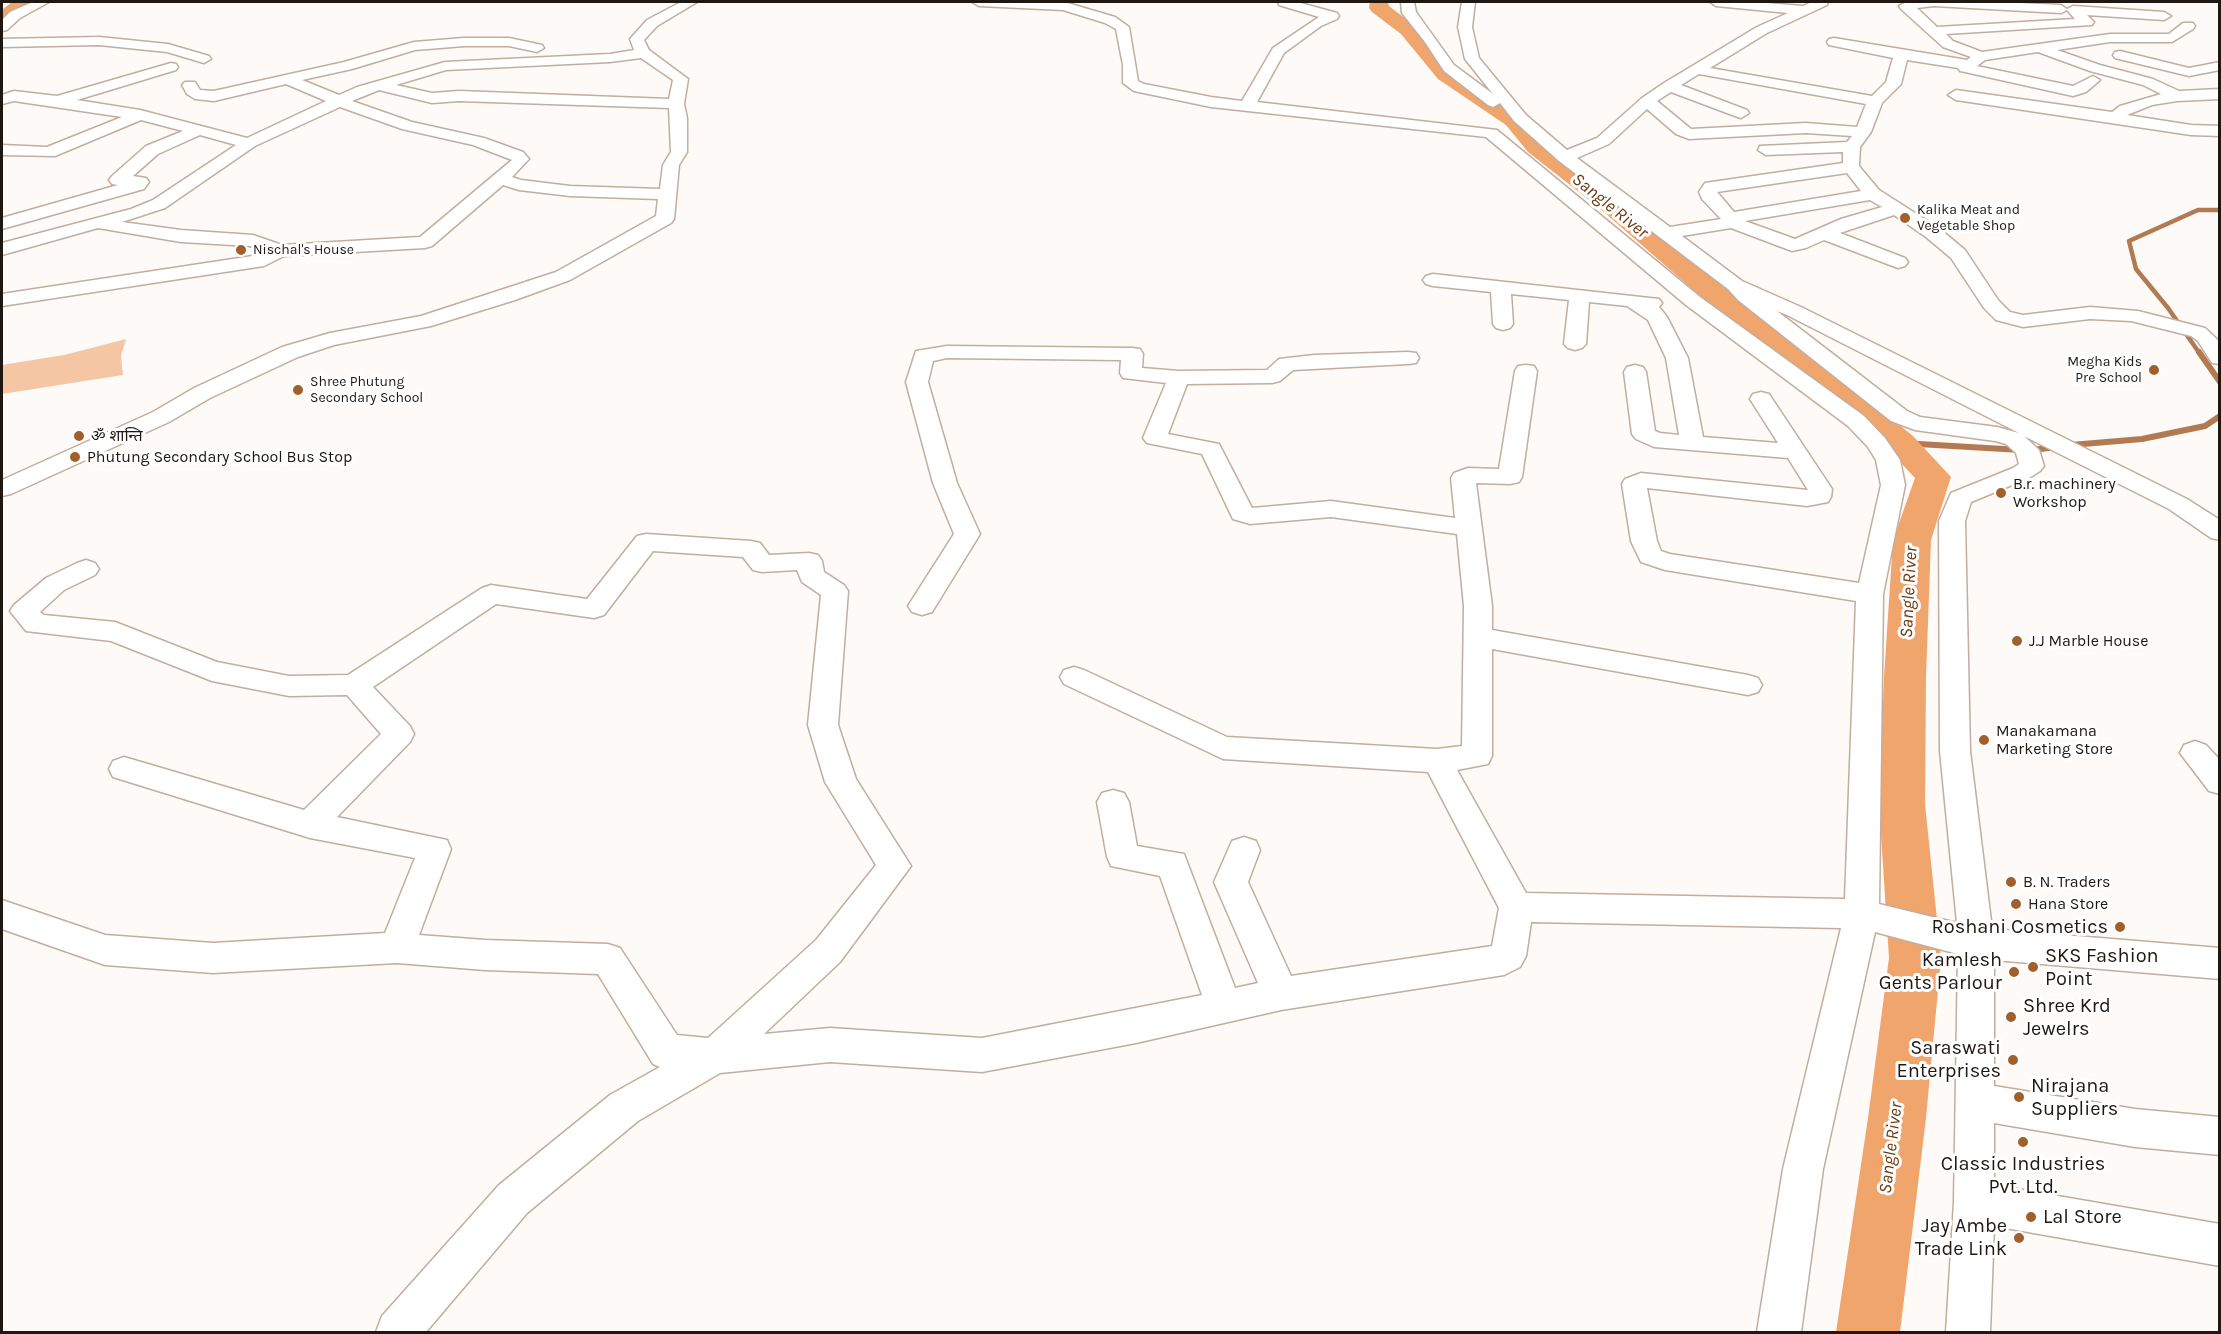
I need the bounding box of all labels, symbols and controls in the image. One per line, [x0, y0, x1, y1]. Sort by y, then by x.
water label: Sangle River [1567, 169, 1653, 243]
place label: Kalika Meat and Vegetable Shop [1917, 202, 2020, 234]
marker: Kalika Meat and Vegetable Shop [1898, 211, 1912, 225]
place label: Nischal's House [253, 242, 354, 258]
marker: Nischal's House [234, 243, 248, 257]
place label: Megha Kids Pre School [2067, 354, 2142, 386]
marker: Megha Kids Pre School [2147, 363, 2161, 377]
place label: Shree Phutung Secondary School [310, 374, 423, 406]
marker: Shree Phutung Secondary School [291, 383, 305, 397]
place label: ॐ शान्ति [91, 426, 143, 446]
marker: ॐ शान्ति [72, 429, 86, 443]
place label: Phutung Secondary School Bus Stop [87, 447, 352, 467]
marker: Phutung Secondary School Bus Stop [68, 450, 82, 464]
place label: B.r. machinery Workshop [2013, 474, 2116, 512]
marker: B.r. machinery Workshop [1994, 486, 2008, 500]
water label: Sangle River [1896, 546, 1922, 638]
place label: J.J Marble House [2029, 631, 2148, 651]
marker: J.J Marble House [2010, 634, 2024, 648]
place label: Manakamana Marketing Store [1996, 721, 2113, 759]
marker: Manakamana Marketing Store [1977, 733, 1991, 747]
place label: B. N. Traders [2023, 872, 2111, 892]
marker: B. N. Traders [2004, 875, 2018, 889]
place label: Hana Store [2028, 894, 2108, 914]
marker: Hana Store [2009, 897, 2023, 911]
place label: Roshani Cosmetics [1931, 915, 2108, 939]
marker: Roshani Cosmetics [2113, 920, 2127, 934]
place label: SKS Fashion Point [2045, 944, 2159, 991]
place label: Kamlesh Gents Parlour [1879, 948, 2002, 995]
marker: SKS Fashion Point [2026, 960, 2040, 974]
marker: Kamlesh Gents Parlour [2007, 965, 2021, 979]
place label: Shree Krd Jewelrs [2023, 994, 2111, 1041]
marker: Shree Krd Jewelrs [2004, 1010, 2018, 1024]
place label: Saraswati Enterprises [1897, 1036, 2001, 1083]
marker: Saraswati Enterprises [2006, 1053, 2020, 1067]
place label: Nirajana Suppliers [2031, 1074, 2118, 1121]
marker: Nirajana Suppliers [2012, 1090, 2026, 1104]
water label: Sangle River [1875, 1101, 1907, 1195]
marker: Classic Industries Pvt. Ltd. [2016, 1135, 2030, 1149]
place label: Classic Industries Pvt. Ltd. [1941, 1152, 2105, 1199]
place label: Lal Store [2043, 1205, 2122, 1229]
marker: Lal Store [2024, 1210, 2038, 1224]
place label: Jay Ambe Trade Link [1915, 1214, 2007, 1261]
marker: Jay Ambe Trade Link [2012, 1231, 2026, 1245]

